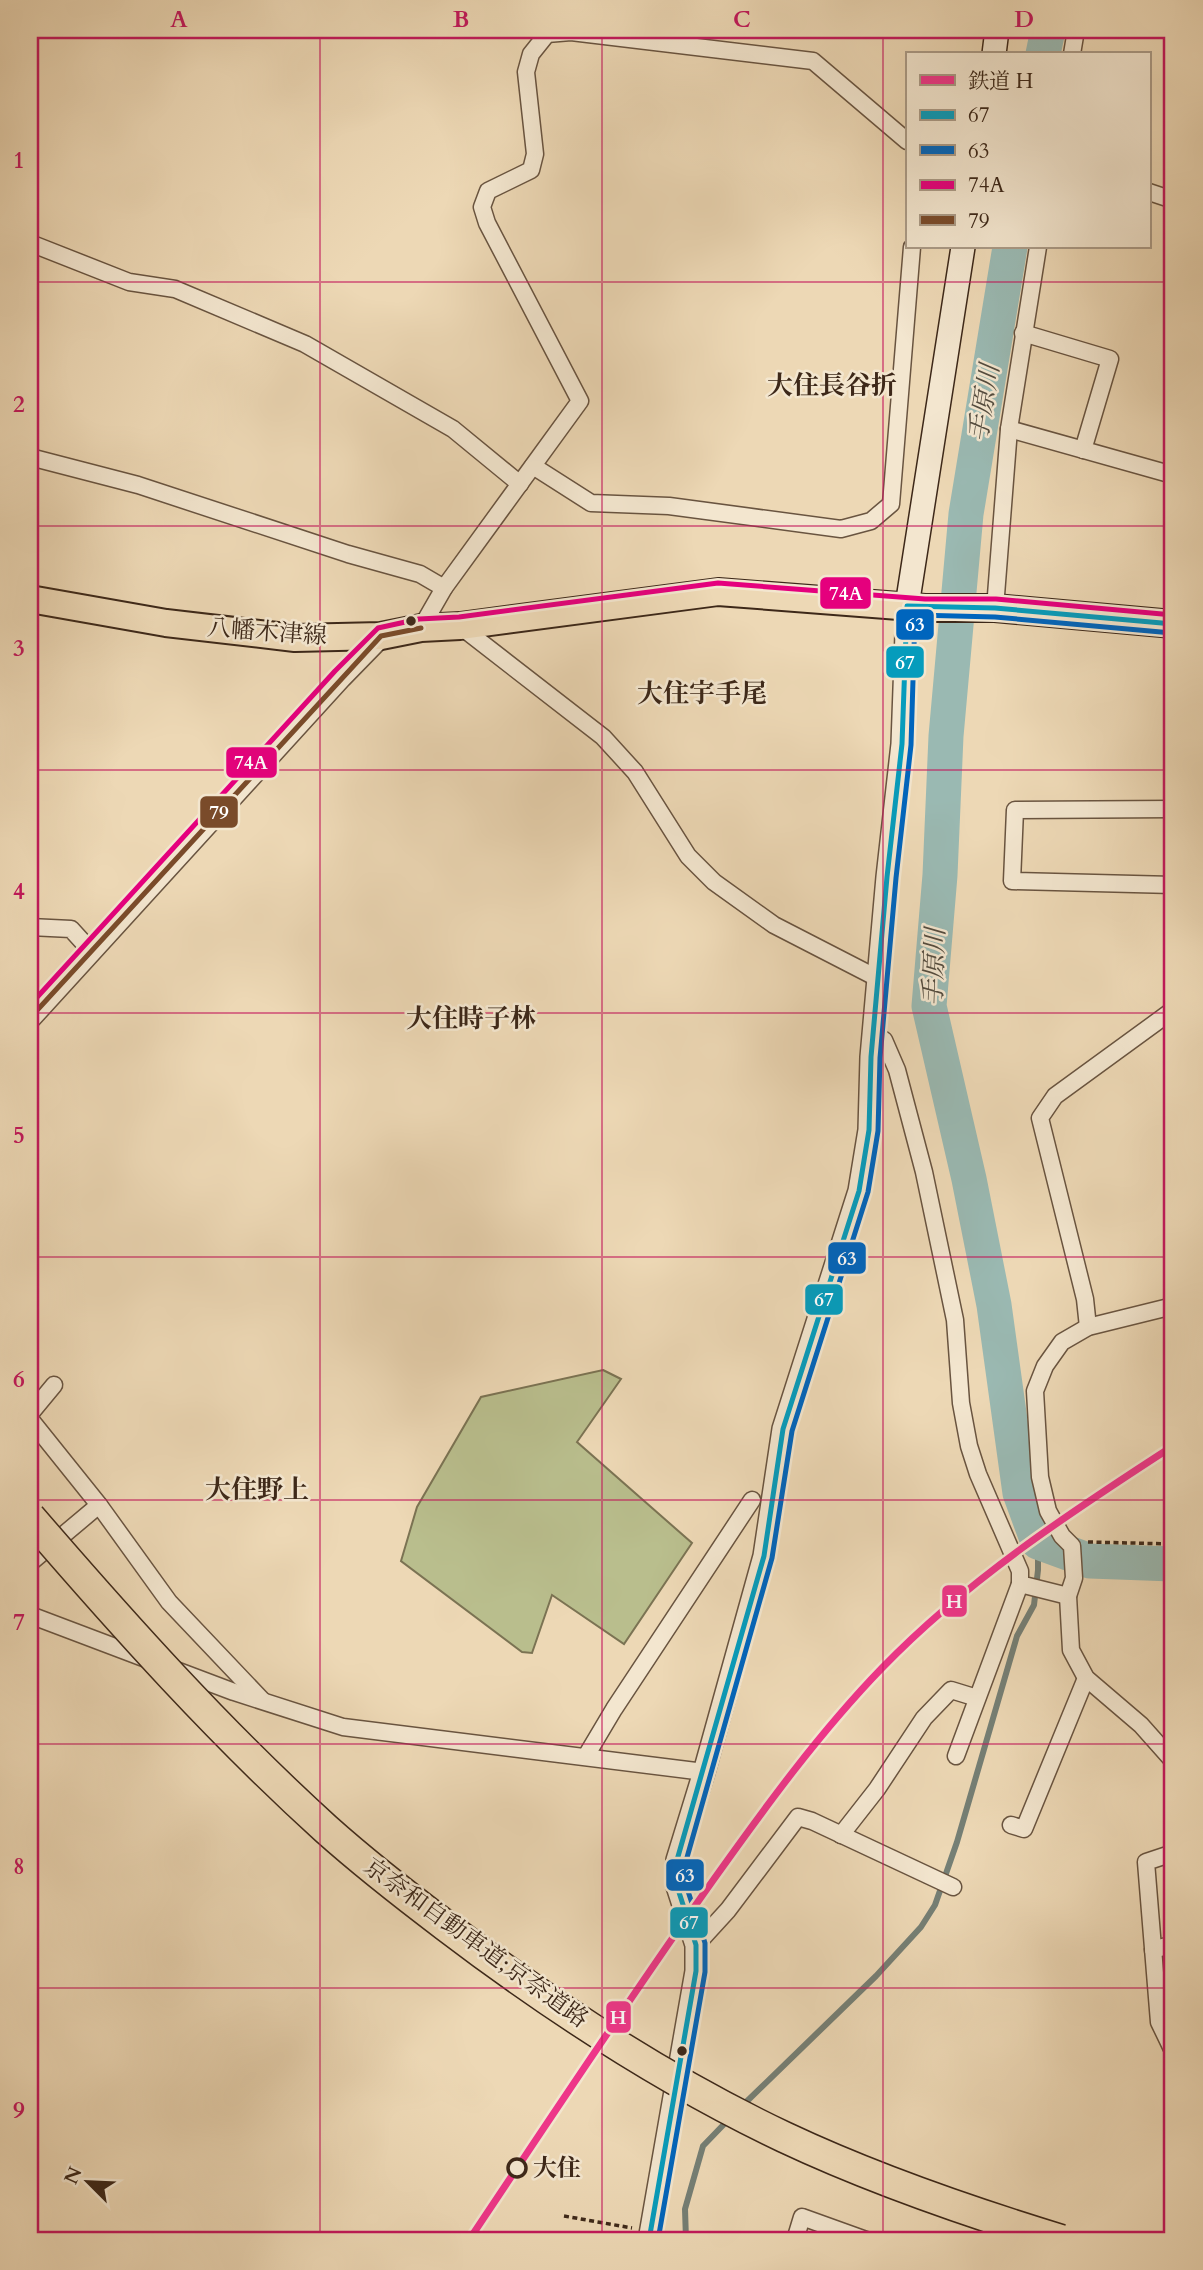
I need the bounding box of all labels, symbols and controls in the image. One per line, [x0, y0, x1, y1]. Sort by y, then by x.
text: A [170, 4, 188, 35]
text: B [453, 4, 469, 35]
text: C [733, 4, 751, 35]
text: D [1014, 4, 1034, 35]
legend [906, 52, 1150, 248]
text: 鉄道 H [968, 67, 1033, 96]
text: 67 [968, 101, 990, 130]
text: 63 [968, 137, 990, 166]
text: 1 [13, 145, 25, 176]
text: 74A [968, 171, 1005, 200]
text: 79 [968, 207, 990, 236]
water label: 手原川 [961, 359, 1008, 444]
district label: 大住長谷折 [767, 368, 897, 403]
text: 2 [13, 389, 25, 420]
line badge: 74A [819, 576, 872, 610]
text: 74A [829, 581, 864, 607]
line badge: 63 [895, 608, 935, 641]
street label: 八幡木津線 [206, 611, 328, 653]
text: 63 [905, 612, 925, 638]
unlabelled marker [404, 614, 418, 628]
text: 3 [13, 633, 25, 664]
line badge: 67 [885, 645, 925, 679]
text: 67 [895, 650, 915, 676]
district label: 大住宇手尾 [637, 676, 767, 711]
line badge: 74A [225, 746, 278, 779]
text: 74A [234, 750, 269, 776]
line badge: 79 [199, 795, 239, 829]
text: 79 [209, 800, 229, 826]
text: 4 [13, 876, 25, 907]
water label: 手原川 [915, 924, 953, 1007]
district label: 大住時子林 [406, 1001, 536, 1036]
text: 5 [13, 1120, 25, 1151]
line badge: 63 [827, 1241, 867, 1275]
text: 63 [837, 1246, 857, 1272]
line badge: 67 [804, 1283, 844, 1316]
text: 67 [814, 1287, 834, 1313]
text: 6 [13, 1364, 25, 1395]
district label: 大住野上 [205, 1472, 309, 1507]
line badge: H [941, 1584, 968, 1618]
text: H [946, 1589, 963, 1615]
text: 7 [13, 1607, 25, 1638]
street label: 京奈和自動車道;京奈道路 [357, 1850, 595, 2036]
text: 8 [13, 1851, 25, 1882]
line badge: 63 [665, 1858, 705, 1892]
text: 63 [675, 1863, 695, 1889]
line badge: 67 [669, 1906, 709, 1939]
text: 67 [679, 1910, 699, 1936]
line badge: H [605, 2000, 632, 2034]
text: H [610, 2005, 627, 2031]
unlabelled marker [675, 2044, 689, 2058]
text: 9 [13, 2095, 25, 2126]
north arrow [52, 2148, 122, 2218]
place label: 大住 [533, 2152, 581, 2185]
marker: 大住 [507, 2158, 527, 2178]
text: N [58, 2162, 89, 2188]

